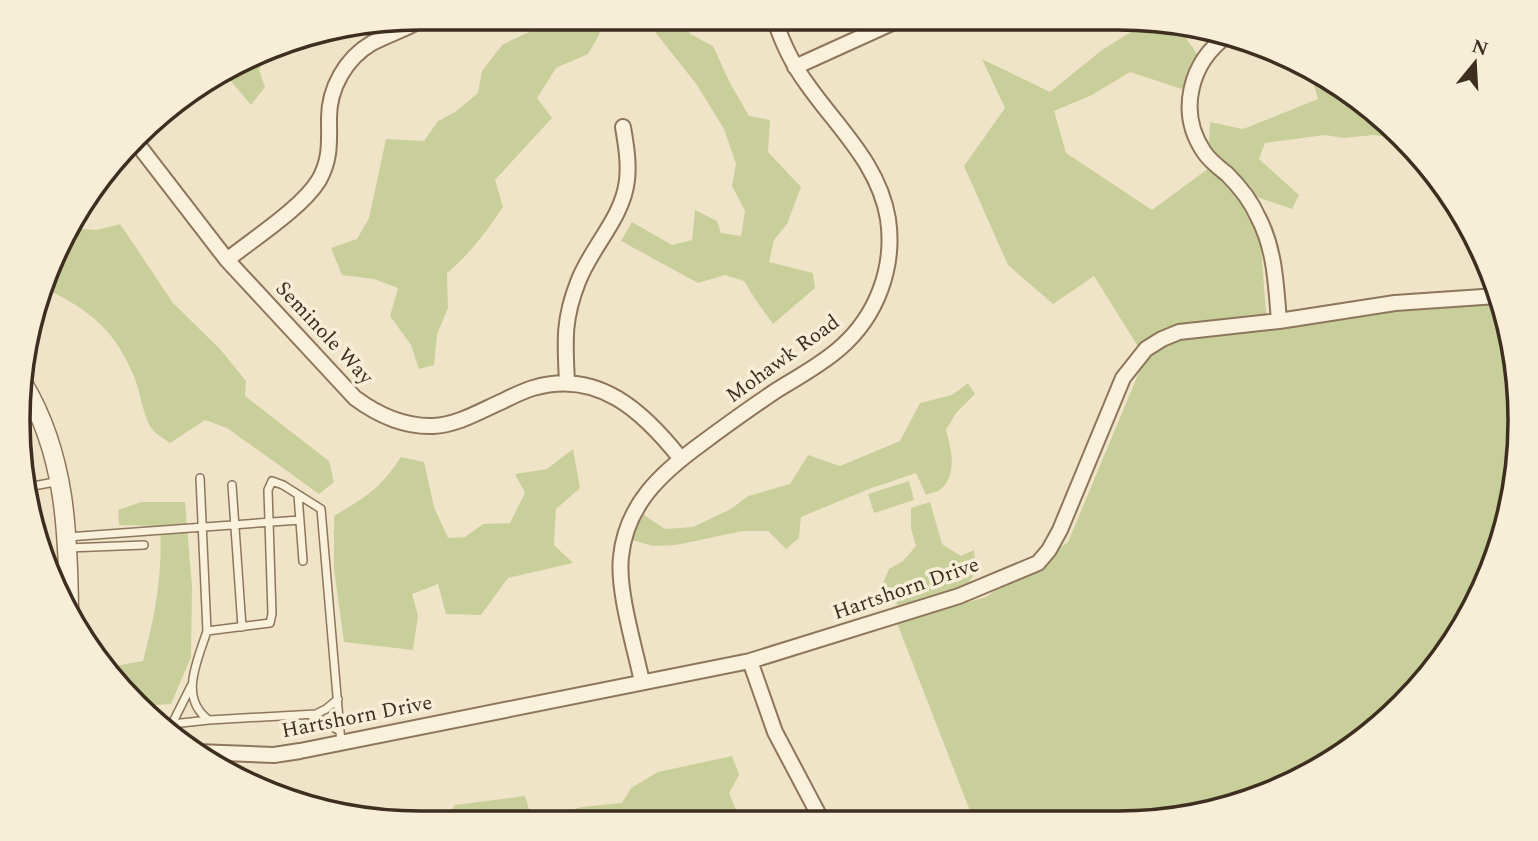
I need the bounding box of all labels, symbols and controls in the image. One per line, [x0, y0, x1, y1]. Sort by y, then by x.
north arrow [1440, 28, 1510, 98]
text: N [1468, 32, 1492, 64]
street label: Seminole Way [267, 274, 381, 393]
street label: Mohawk Road [719, 307, 847, 411]
street label: Hartshorn Drive [828, 549, 984, 629]
street label: Hartshorn Drive [279, 687, 435, 747]

